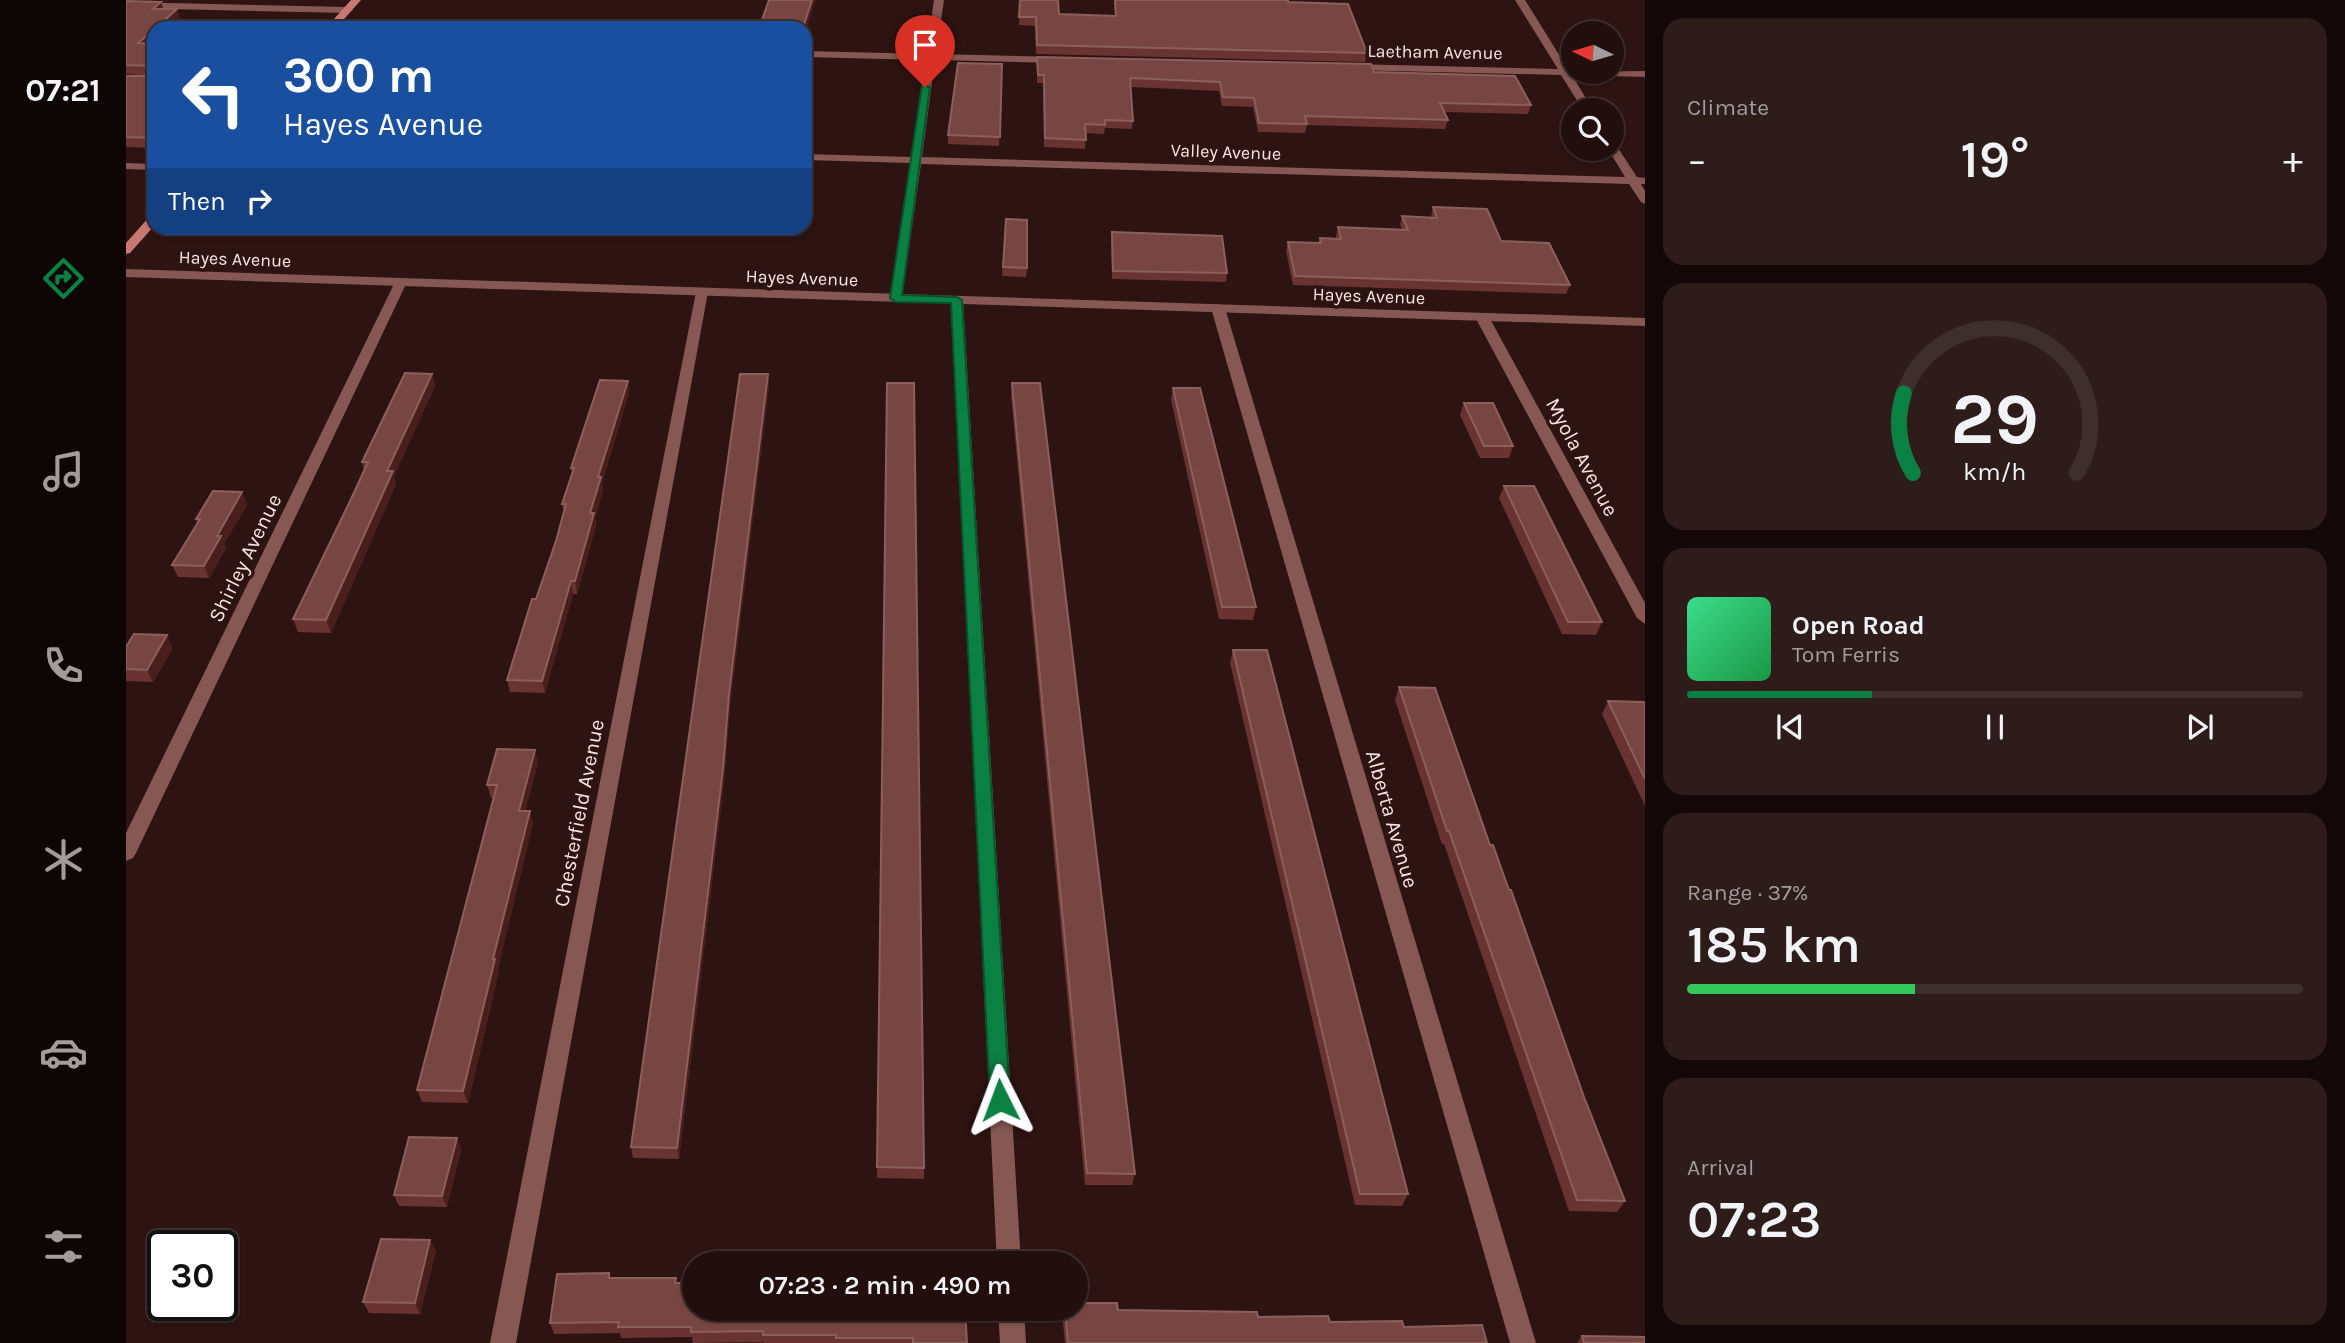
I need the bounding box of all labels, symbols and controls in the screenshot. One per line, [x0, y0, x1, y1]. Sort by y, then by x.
pin [895, 15, 955, 87]
north arrow [1561, 21, 1624, 84]
map controls [1561, 21, 1624, 161]
icon: arrive [906, 26, 944, 64]
street label: Laetham Avenue [1367, 40, 1503, 64]
text: 300 m [283, 47, 434, 104]
icon: left [168, 49, 259, 140]
text: 07:21 [25, 72, 101, 109]
text: Climate [1687, 94, 1769, 121]
button: search [1561, 98, 1624, 161]
text: Hayes Avenue [283, 106, 483, 143]
text: 19° [1961, 129, 2029, 190]
text: − [1687, 138, 1707, 183]
text: + [2283, 138, 2303, 183]
street label: Valley Avenue [1170, 139, 1282, 165]
icon: right [240, 182, 278, 220]
text: Then [168, 186, 226, 217]
street label: Hayes Avenue [178, 246, 292, 272]
icon: directions [39, 254, 88, 303]
street label: Hayes Avenue [745, 265, 859, 291]
street label: Hayes Avenue [1312, 283, 1426, 309]
text: 29 [1951, 376, 2039, 461]
street label: Myola Avenue [1541, 394, 1623, 520]
icon: music [39, 447, 88, 496]
text: km/h [1963, 456, 2027, 485]
street label: Shirley Avenue [204, 490, 286, 626]
text: Open Road [1792, 610, 1925, 641]
icon: phone [39, 641, 88, 690]
text: Tom Ferris [1792, 641, 1900, 668]
icon: previous [1771, 708, 1809, 746]
icon: pause [1976, 708, 2014, 746]
icon: next [2181, 708, 2219, 746]
street label: Chesterfield Avenue [549, 717, 609, 909]
street label: Alberta Avenue [1361, 747, 1423, 891]
icon: climate [39, 835, 88, 884]
text: Range · 37% [1687, 879, 1809, 906]
text: 185 km [1687, 914, 1861, 975]
icon: car [39, 1028, 88, 1077]
position arrow [963, 1063, 1037, 1137]
text: Arrival [1687, 1154, 1754, 1181]
text: 07:23 [1687, 1189, 1821, 1250]
icon: filters [39, 1222, 88, 1271]
speed limit sign: 30 [147, 1230, 238, 1321]
text: 07:23 · 2 min · 490 m [759, 1270, 1011, 1301]

